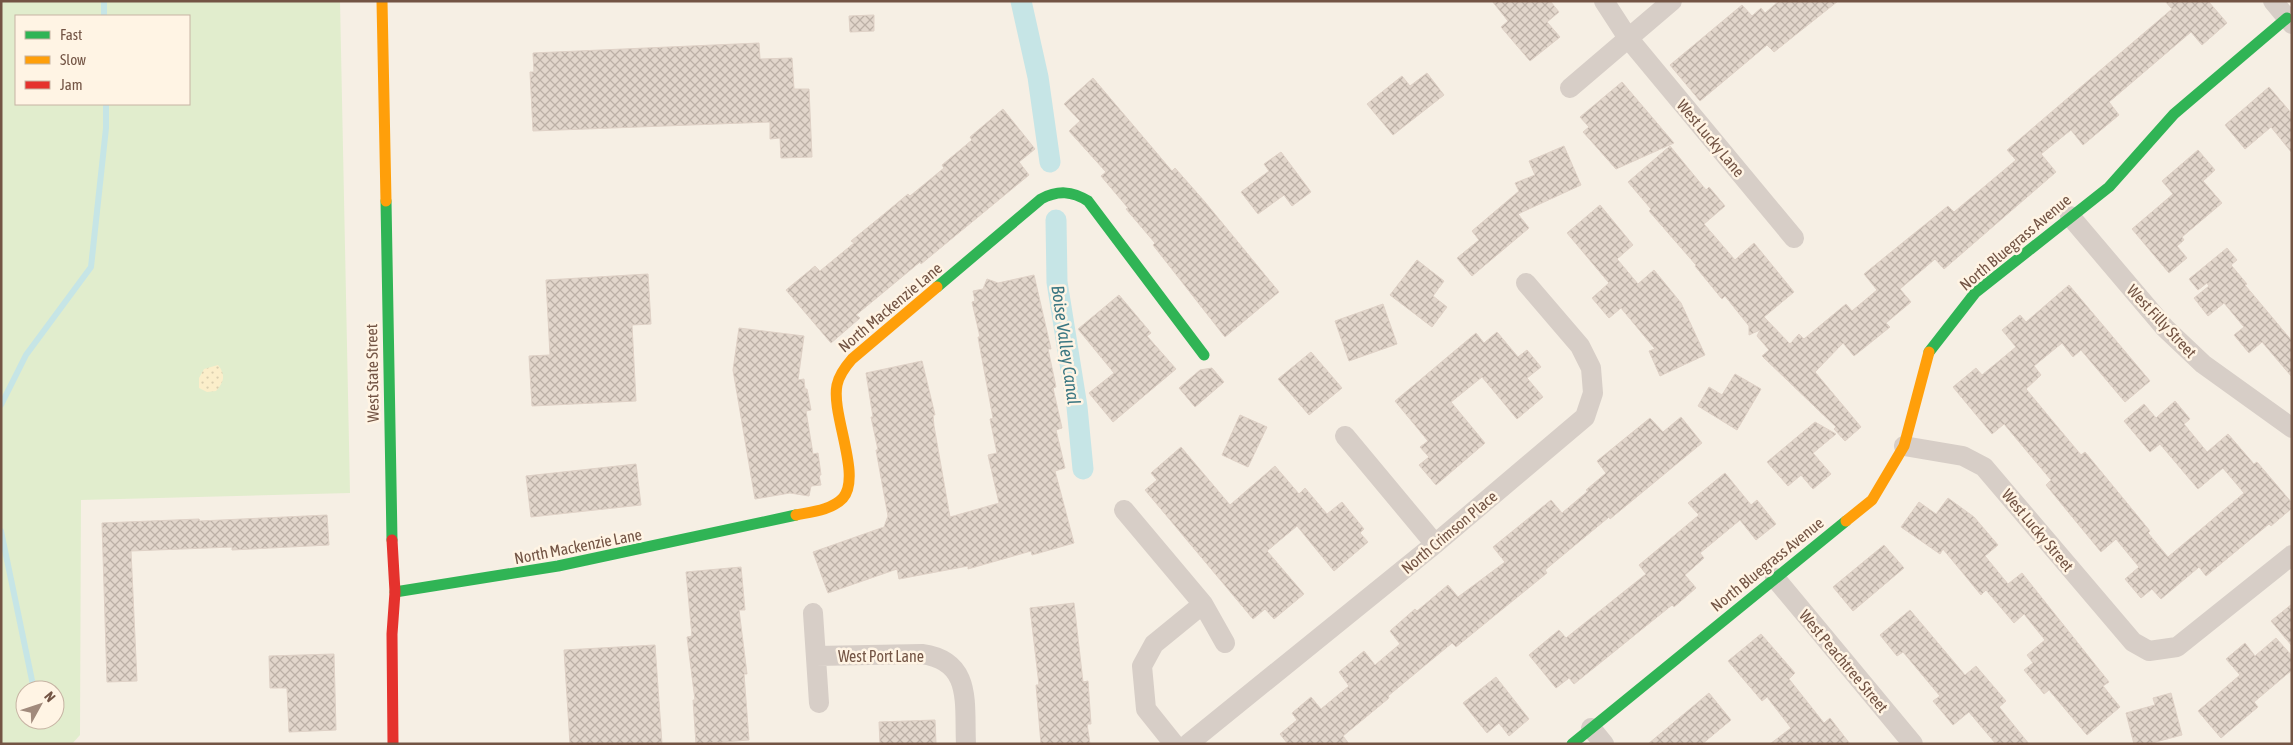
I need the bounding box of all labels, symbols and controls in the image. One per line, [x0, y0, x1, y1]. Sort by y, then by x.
legend [15, 15, 190, 105]
text: Fast [60, 26, 82, 43]
text: Slow [60, 51, 86, 68]
text: Jam [60, 76, 83, 93]
street label: West Lucky Lane [1673, 96, 1748, 181]
street label: North Bluegrass Avenue [1956, 190, 2075, 294]
street label: North Mackenzie Lane [835, 258, 945, 356]
street label: West Filly Street [2123, 281, 2201, 362]
water label: Boise Valley Canal [1047, 284, 1085, 406]
street label: West State Street [362, 323, 382, 422]
street label: West Lucky Street [1998, 485, 2078, 576]
street label: North Crimson Place [1398, 487, 1500, 577]
street label: North Bluegrass Avenue [1707, 513, 1827, 616]
street label: North Mackenzie Lane [513, 525, 643, 567]
street label: West Peachtree Street [1796, 606, 1892, 716]
street label: West Port Lane [838, 647, 924, 665]
north arrow [15, 680, 65, 730]
text: N [41, 688, 59, 705]

